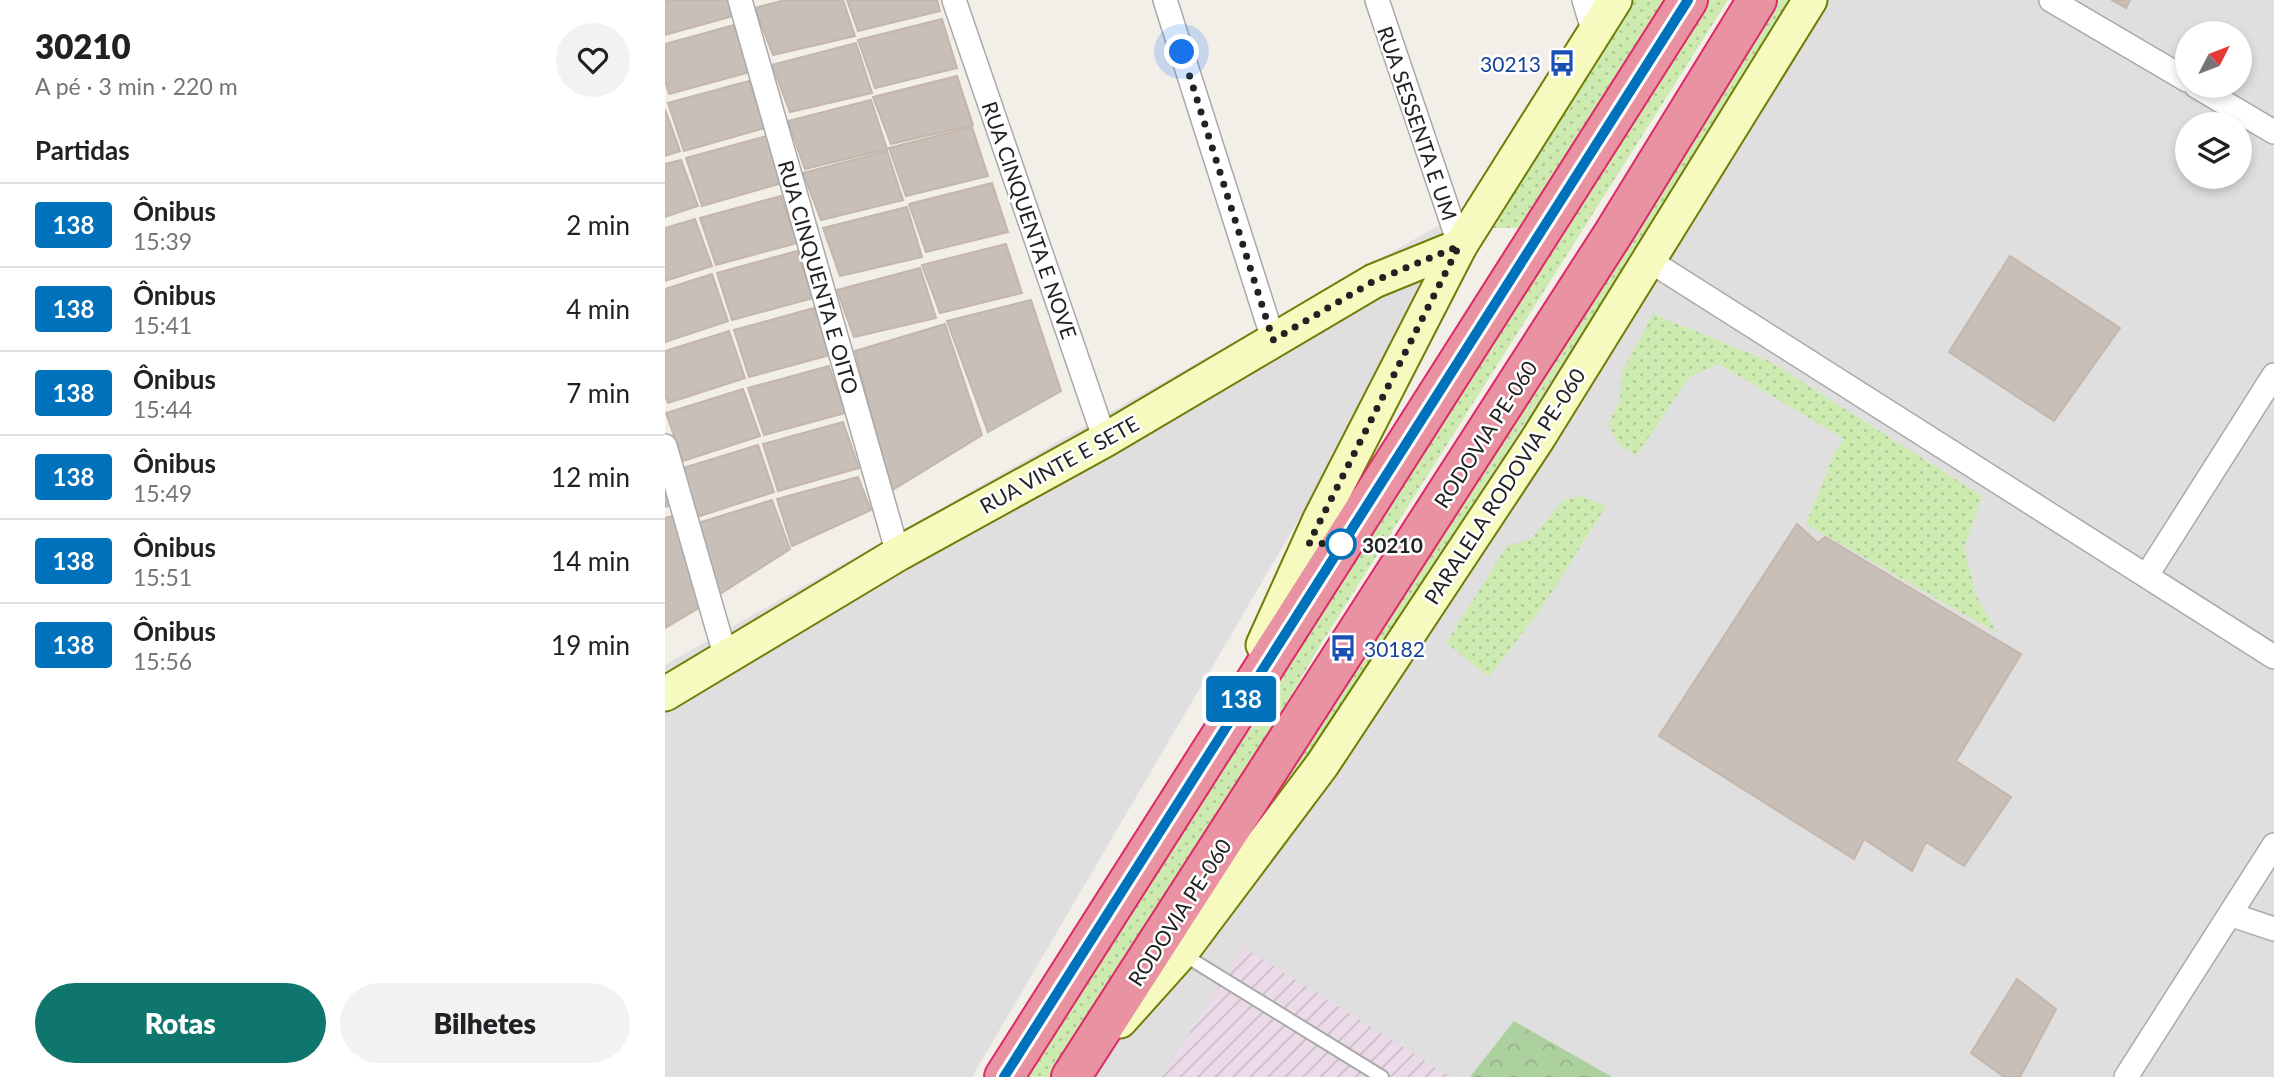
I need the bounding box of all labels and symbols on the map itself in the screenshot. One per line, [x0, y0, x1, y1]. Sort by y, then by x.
north arrow [2175, 21, 2252, 98]
street label: RUA SESSENTA E UM [1373, 23, 1463, 223]
your location [1164, 34, 1199, 69]
bus stop icon: 30213 [1547, 48, 1577, 78]
place label: 30213 [1480, 51, 1541, 76]
street label: RUA CINQUENTA E NOVE [978, 98, 1082, 342]
street label: RUA CINQUENTA E OITO [774, 157, 864, 397]
street label: RODOVIA PE-060 [1428, 356, 1542, 512]
street label: PARALELA RODOVIA PE-060 [1418, 363, 1590, 609]
street label: RUA VINTE E SETE [975, 410, 1143, 518]
marker: 30210 [1326, 529, 1356, 559]
place label: 30210 [1362, 532, 1423, 557]
bus stop icon: 30182 [1328, 633, 1358, 663]
place label: 30182 [1364, 636, 1425, 661]
line badge: 138 [1201, 676, 1281, 722]
street label: RODOVIA PE-060 [1122, 834, 1236, 990]

